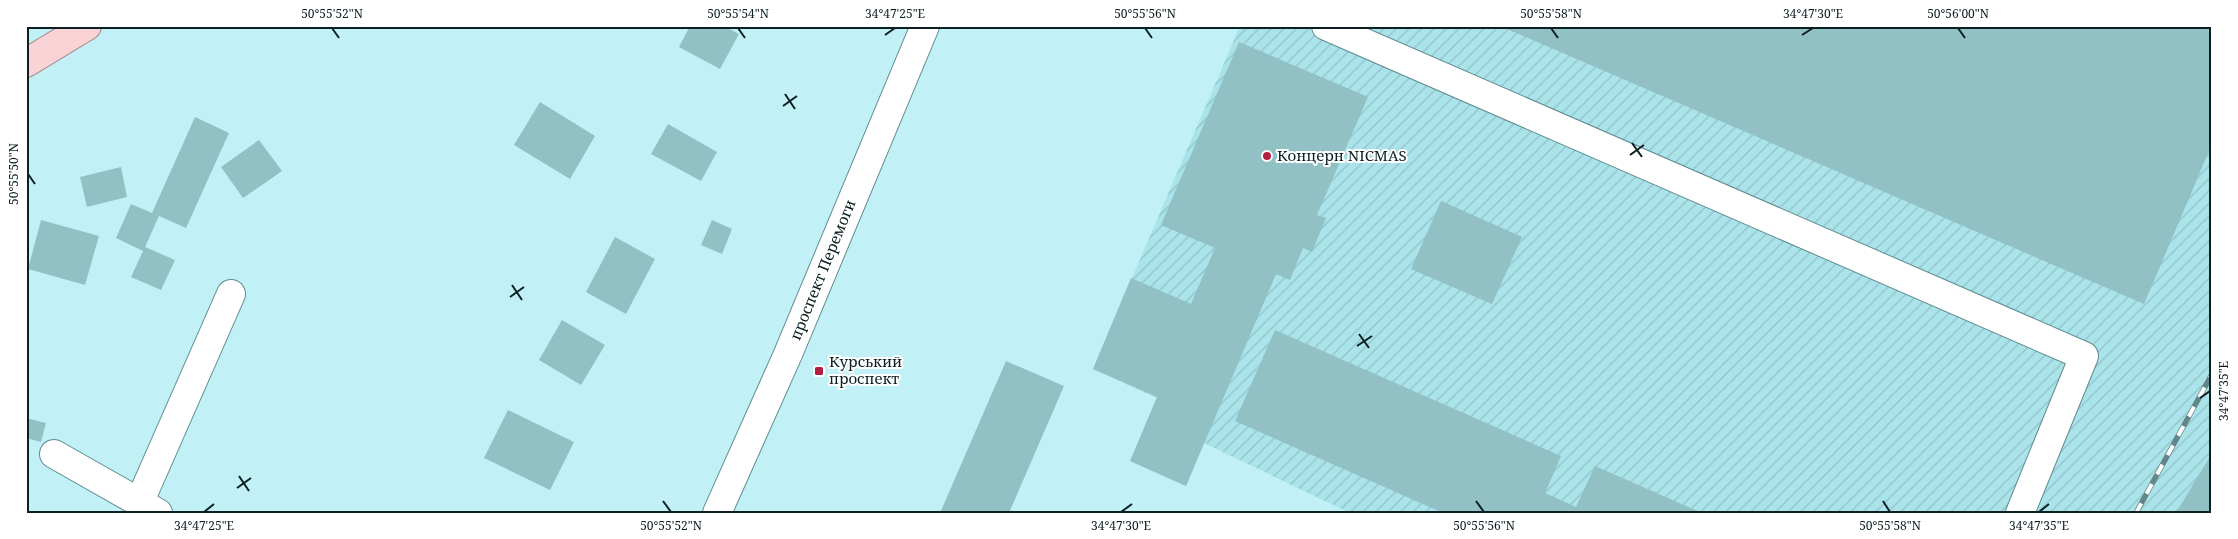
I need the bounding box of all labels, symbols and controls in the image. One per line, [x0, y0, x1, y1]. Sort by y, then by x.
text: 50°55'52"N [301, 5, 363, 22]
text: 50°55'54"N [707, 5, 769, 22]
text: 34°47'25"E [865, 5, 925, 22]
text: 50°55'56"N [1114, 5, 1176, 22]
text: 50°55'58"N [1520, 5, 1582, 22]
text: 34°47'30"E [1783, 5, 1843, 22]
text: 50°56'00"N [1927, 5, 1989, 22]
text: 50°55'50"N [5, 143, 22, 205]
place label: Концерн NICMAS [1277, 145, 1407, 165]
marker: Концерн NICMAS [1261, 150, 1273, 162]
street label: проспект Перемоги [785, 196, 859, 343]
place label: Курський проспект [829, 351, 902, 388]
text: 34°47'35"E [2215, 361, 2232, 421]
marker: Курський проспект [813, 365, 825, 377]
text: 34°47'25"E [174, 517, 234, 534]
text: 50°55'52"N [640, 517, 702, 534]
text: 34°47'30"E [1091, 517, 1151, 534]
text: 50°55'56"N [1453, 517, 1515, 534]
text: 50°55'58"N [1859, 517, 1921, 534]
text: 34°47'35"E [2009, 517, 2069, 534]

